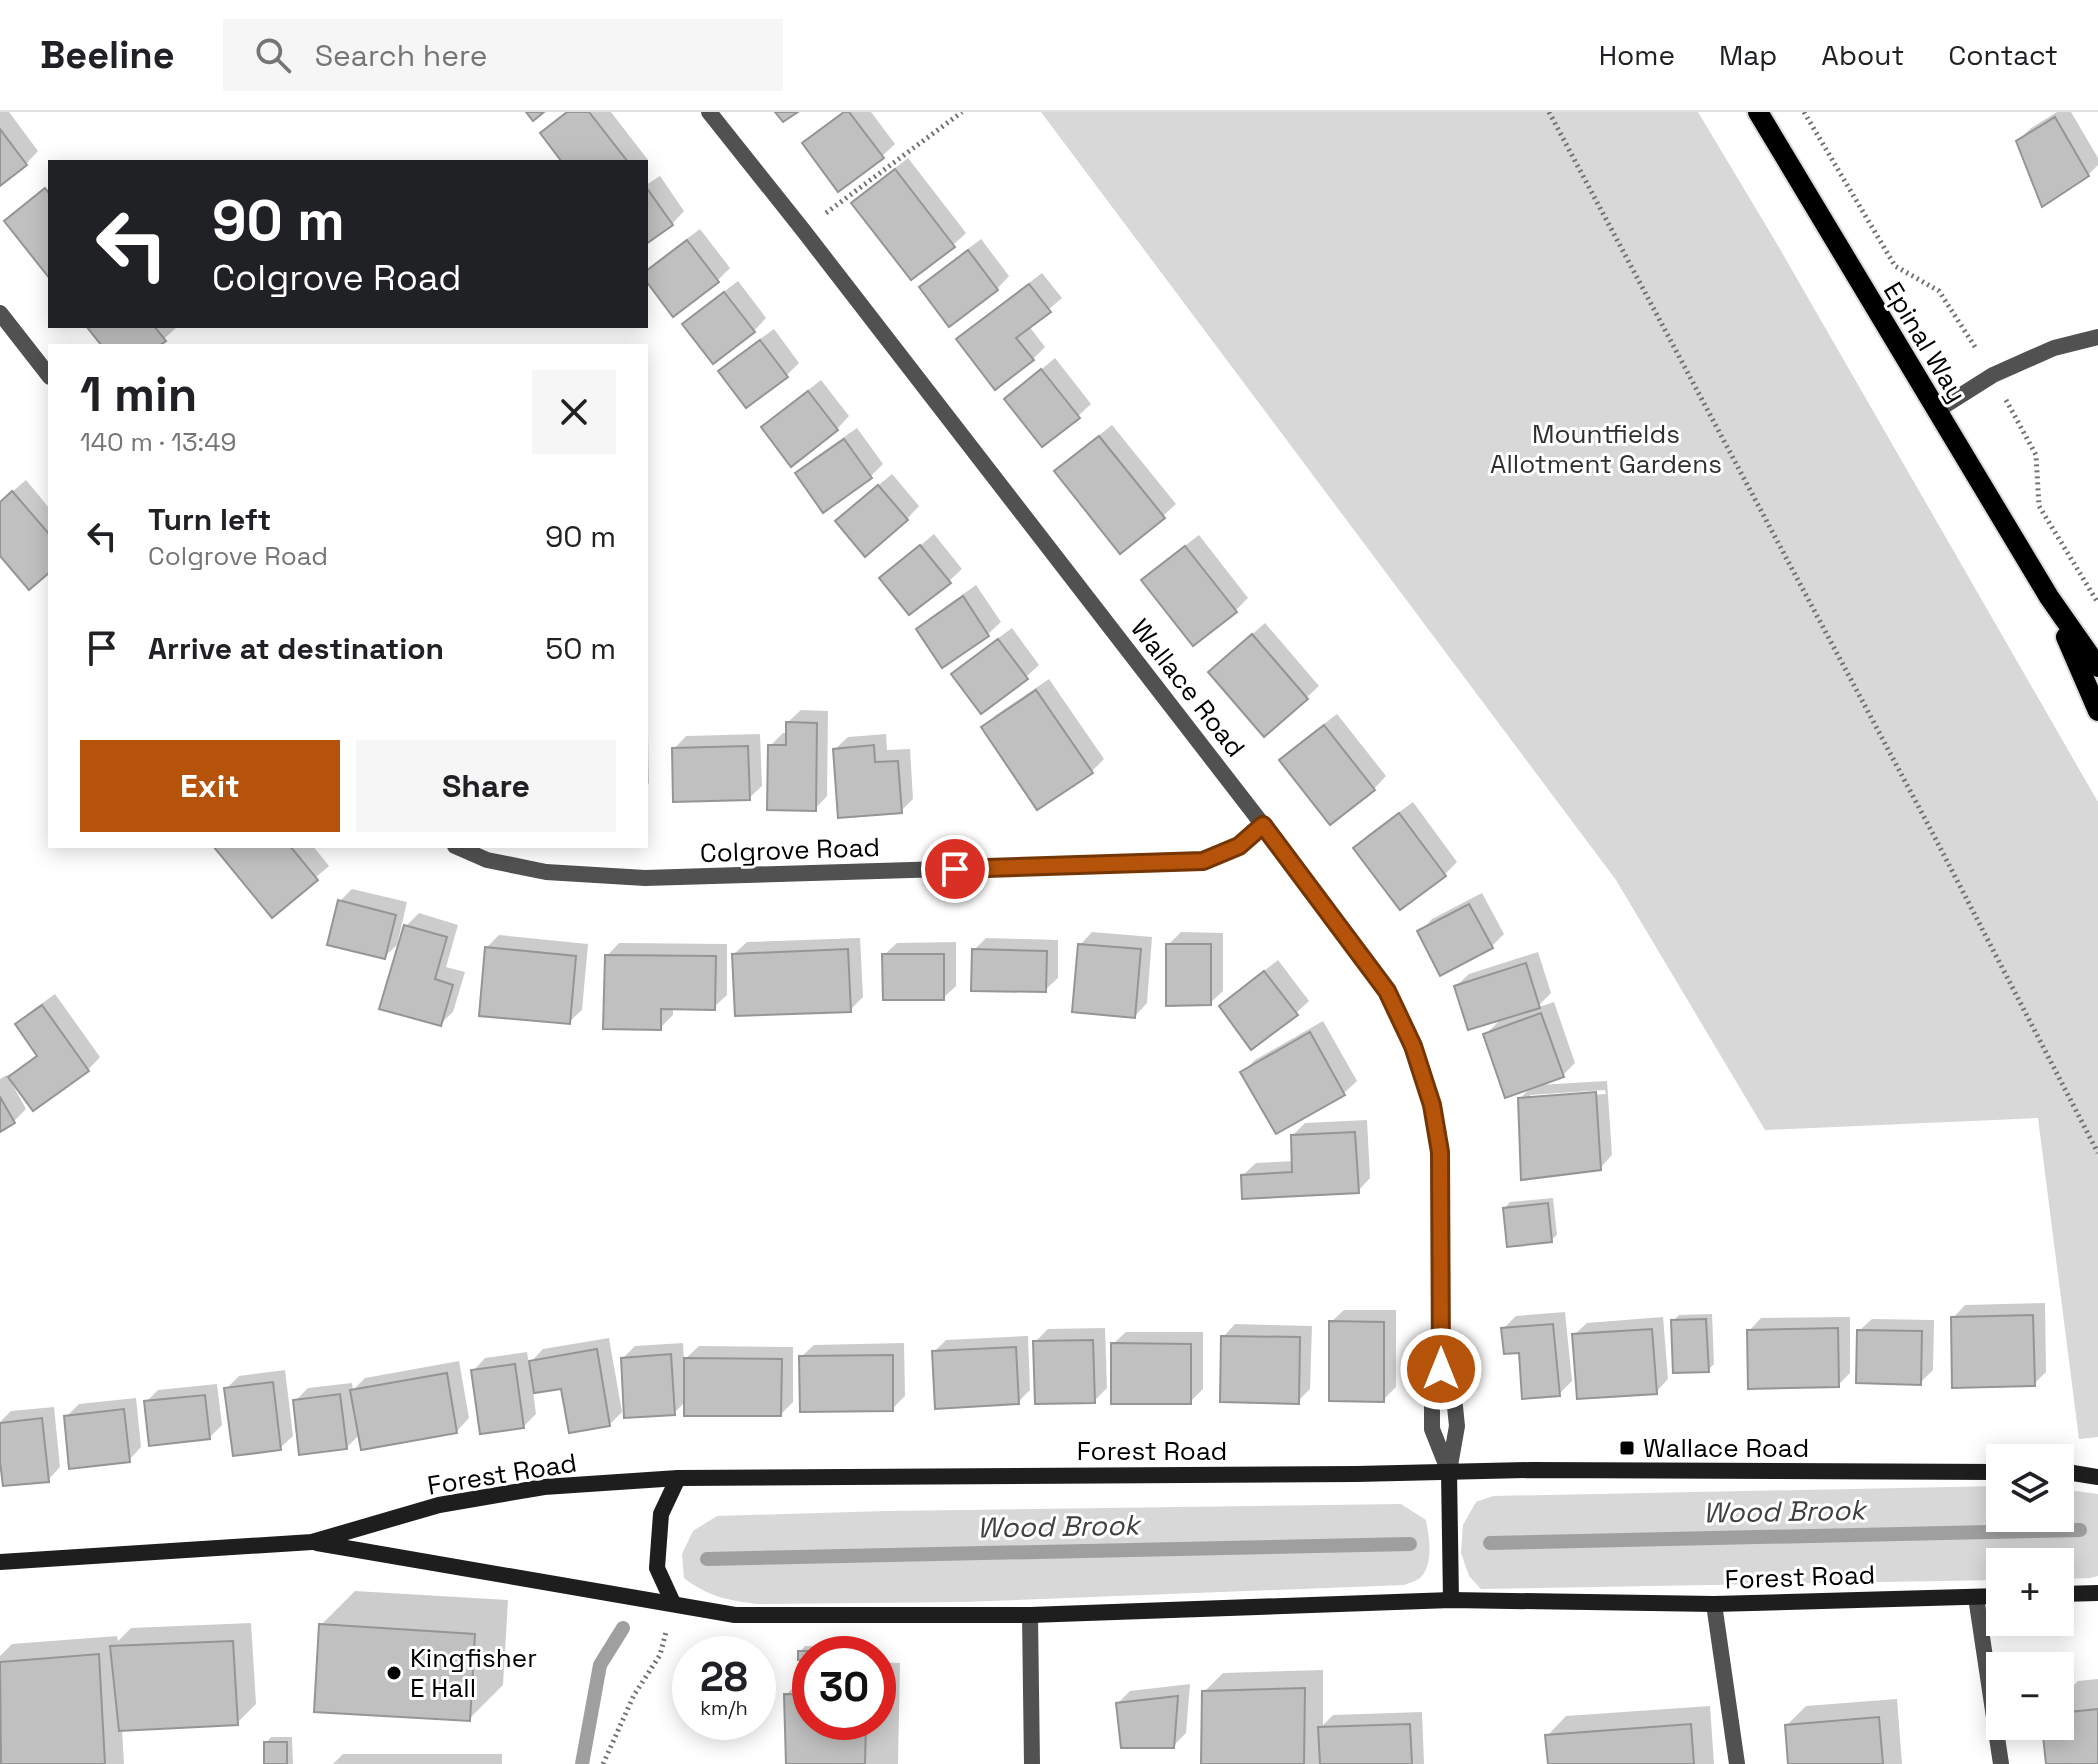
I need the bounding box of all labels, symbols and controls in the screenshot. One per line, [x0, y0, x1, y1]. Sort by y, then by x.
search box [223, 19, 783, 91]
text: Beeline [40, 31, 175, 79]
icon: search [251, 33, 295, 77]
text: Search here [315, 36, 488, 75]
text: Home [1599, 37, 1675, 73]
text: Map [1719, 37, 1777, 73]
text: About [1821, 37, 1904, 73]
text: Contact [1948, 37, 2058, 73]
text: 90 m [212, 185, 345, 256]
icon: left [80, 192, 184, 296]
text: Colgrove Road [212, 255, 461, 301]
street label: Epinal Way [1876, 276, 1974, 408]
text: 1 min [80, 364, 197, 425]
button: close [532, 370, 616, 454]
park label: Mountfields Allotment Gardens [1490, 417, 1722, 481]
text: 140 m · 13:49 [80, 425, 236, 459]
text: Turn left [148, 500, 271, 539]
icon: left [80, 514, 124, 558]
text: 90 m [545, 517, 616, 556]
text: Colgrove Road [148, 539, 328, 573]
street label: Wallace Road [1123, 612, 1253, 764]
icon: arrive [80, 626, 124, 670]
text: Arrive at destination [148, 629, 444, 668]
text: 50 m [545, 629, 616, 668]
button: Exit [80, 740, 340, 832]
button: Share [356, 740, 616, 832]
street label: Colgrove Road [699, 830, 881, 870]
pin [921, 835, 989, 903]
icon: arrive [933, 847, 977, 891]
position arrow [1399, 1327, 1483, 1411]
place label: Wallace Road [1643, 1431, 1809, 1465]
street label: Forest Road [1077, 1434, 1227, 1468]
marker: Wallace Road [1618, 1439, 1636, 1457]
map controls [1986, 1444, 2074, 1740]
button: layers [1986, 1444, 2074, 1532]
street label: Forest Road [425, 1445, 579, 1503]
water label: Wood Brook [1703, 1492, 1868, 1530]
water label: Wood Brook [977, 1507, 1142, 1545]
button: + [1986, 1548, 2074, 1636]
street label: Forest Road [1724, 1557, 1876, 1597]
speed limit sign: 30 [792, 1636, 896, 1740]
place label: Kingfisher E Hall [410, 1641, 537, 1705]
text: 28 [700, 1652, 748, 1703]
button: − [1986, 1652, 2074, 1740]
marker: Kingfisher E Hall [385, 1664, 403, 1682]
text: km/h [700, 1695, 748, 1721]

